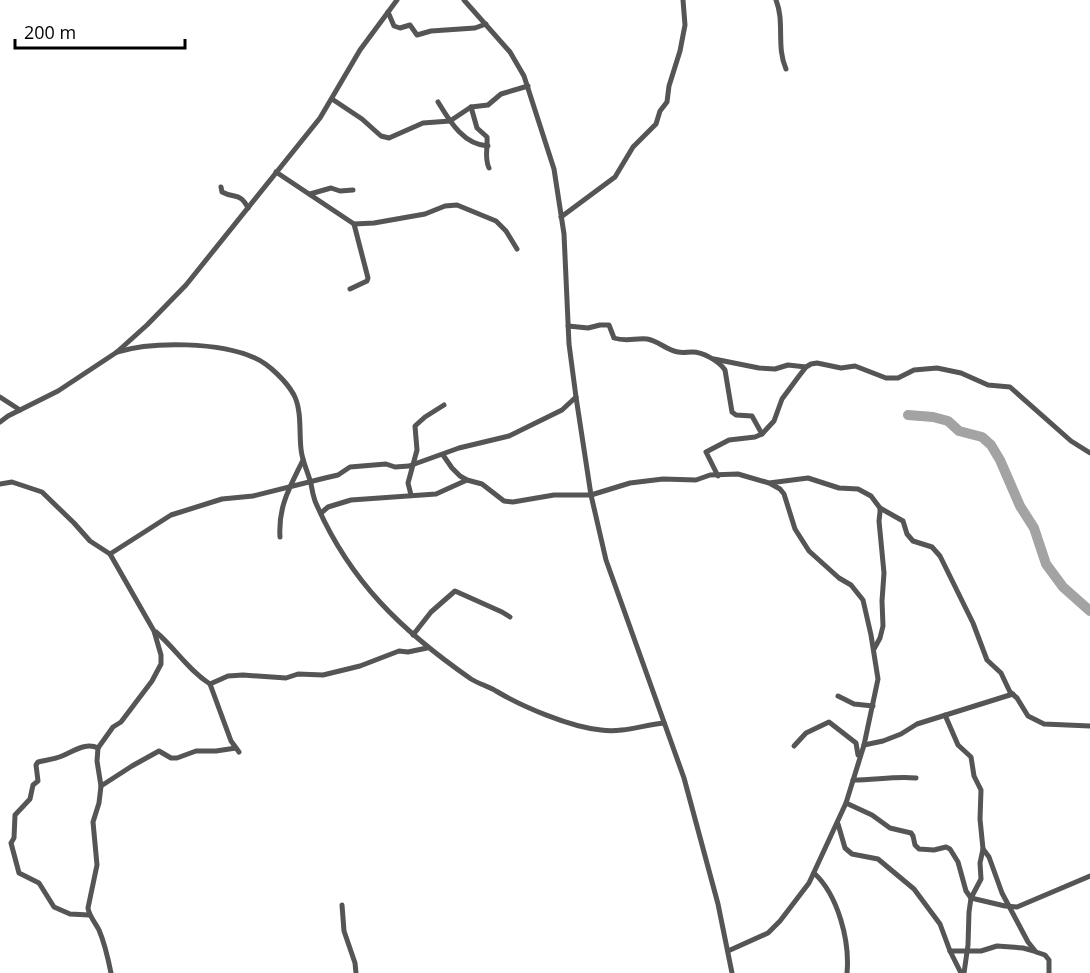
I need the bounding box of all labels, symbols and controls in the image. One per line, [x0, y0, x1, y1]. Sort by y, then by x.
scale bar [15, 12, 184, 50]
text: 200 m [24, 20, 76, 44]

